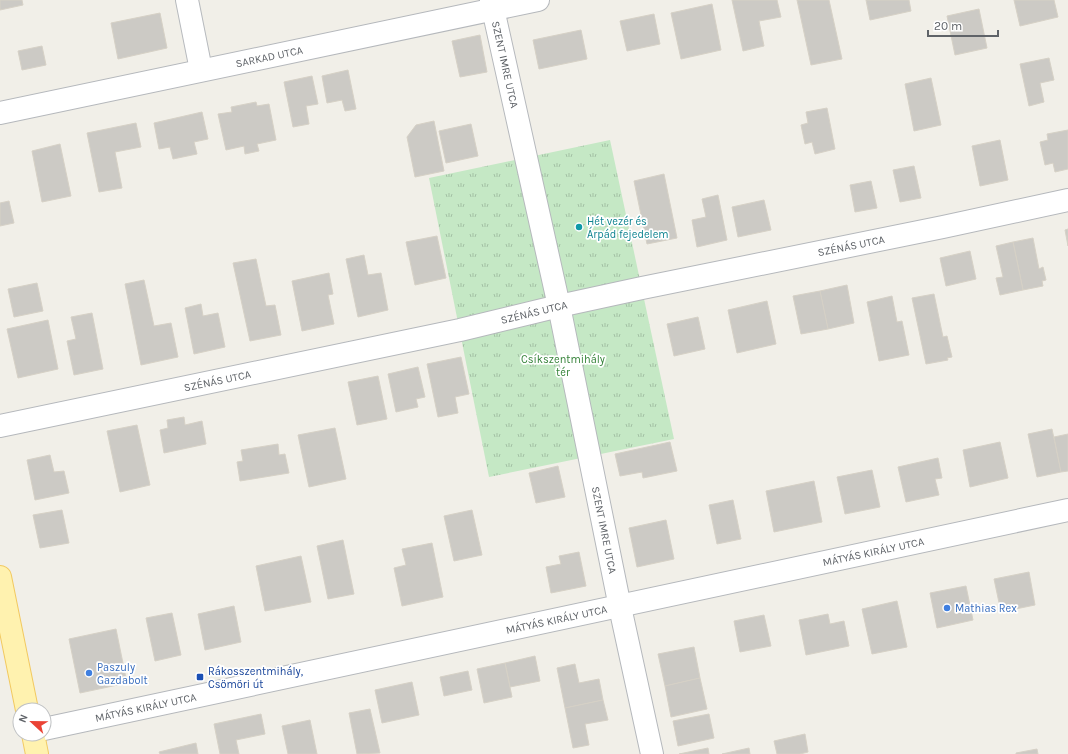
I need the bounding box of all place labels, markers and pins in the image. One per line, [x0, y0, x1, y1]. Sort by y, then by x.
place label: Hét vezér és Árpád fejedelem [587, 215, 669, 241]
marker: Hét vezér és Árpád fejedelem [574, 222, 584, 232]
place label: Mathias Rex [955, 602, 1017, 615]
marker: Mathias Rex [942, 603, 952, 613]
place label: Paszuly Gazdabolt [97, 661, 148, 687]
place label: Rákosszentmihály, Csömöri út [208, 665, 303, 691]
marker: Paszuly Gazdabolt [84, 668, 94, 678]
marker: Rákosszentmihály, Csömöri út [195, 672, 205, 682]

